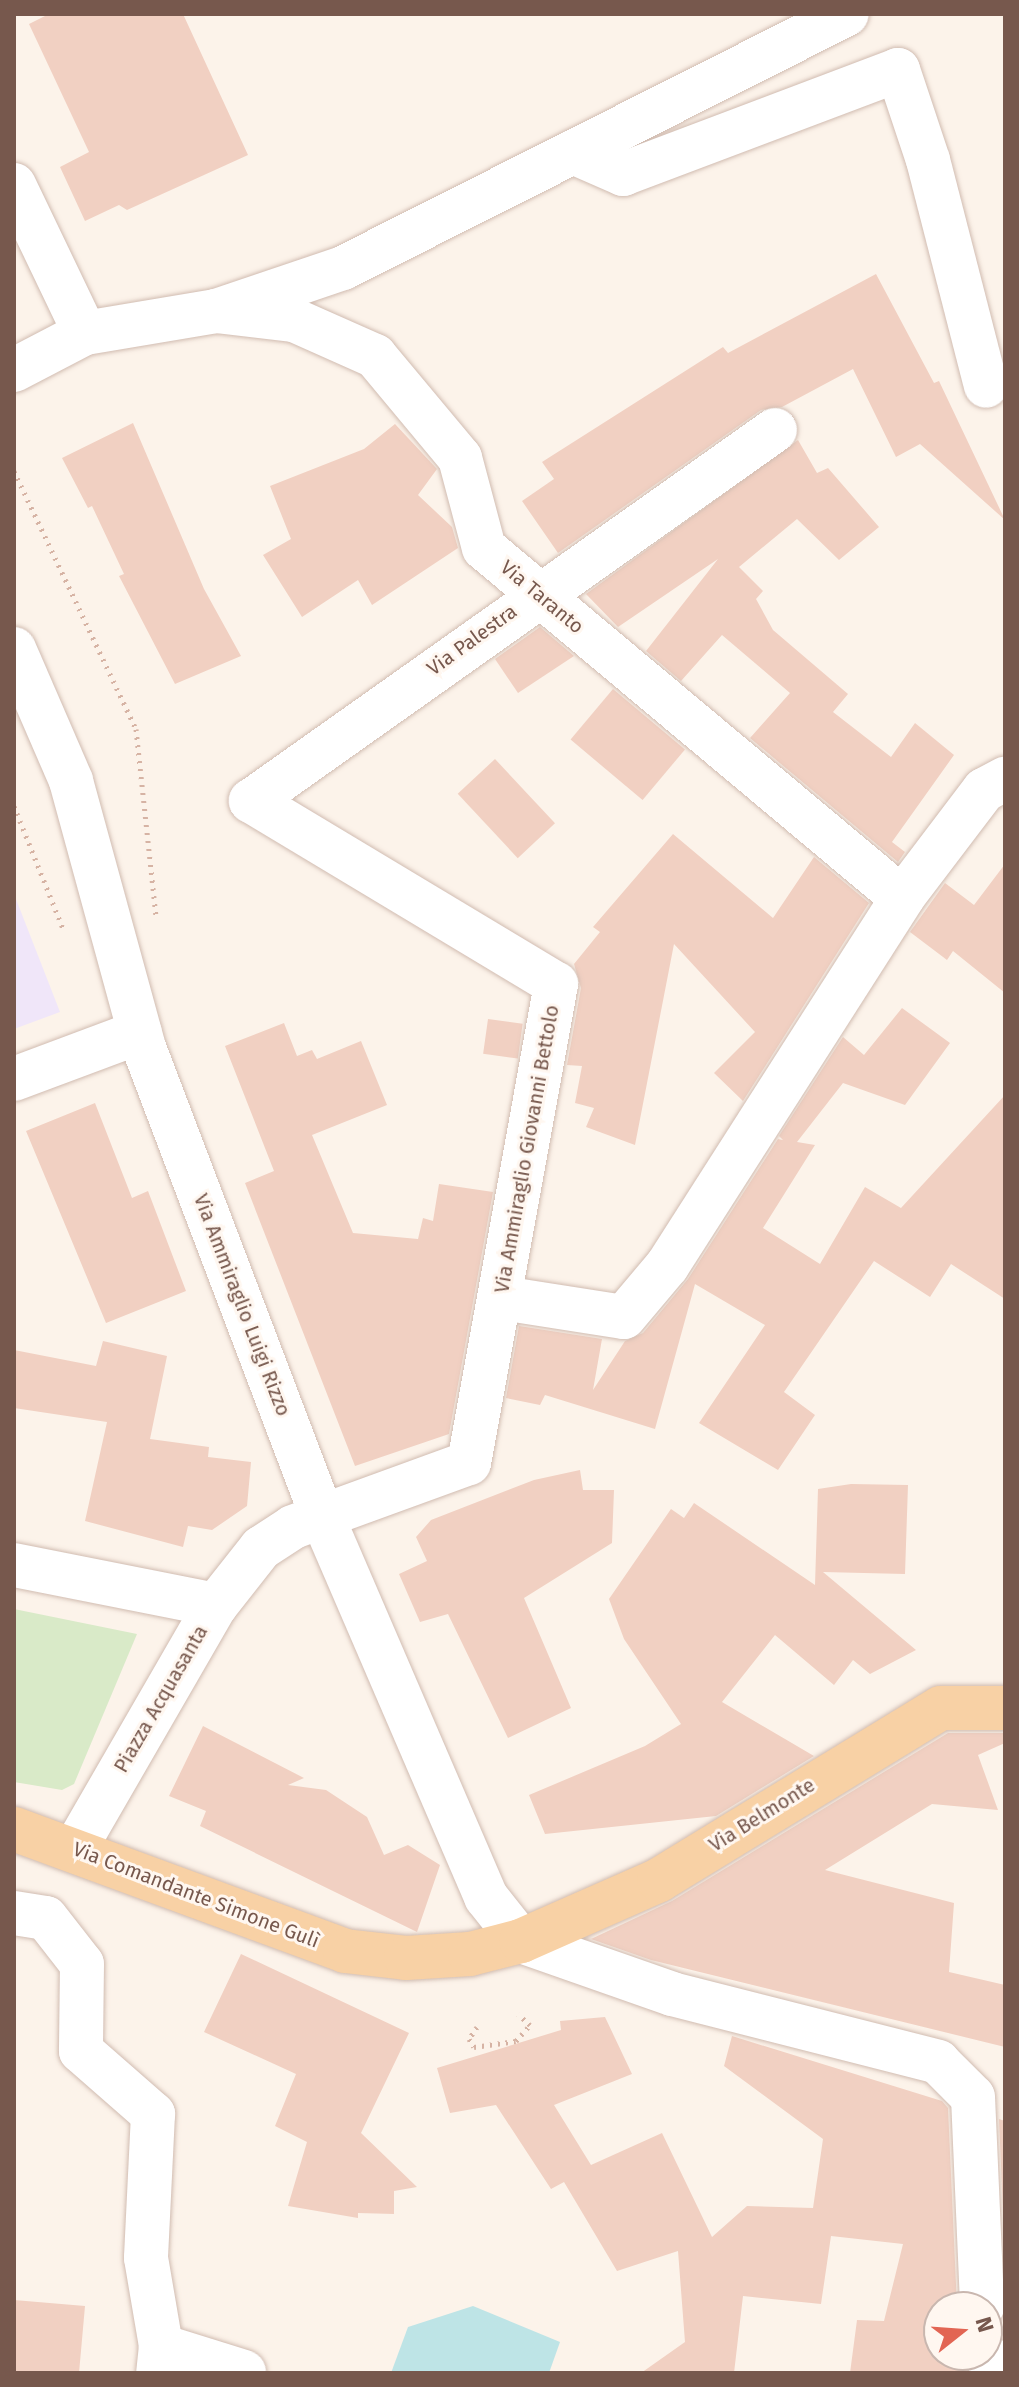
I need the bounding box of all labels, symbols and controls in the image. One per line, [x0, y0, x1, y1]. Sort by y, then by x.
street label: Via Taranto [495, 555, 589, 639]
street label: Via Palestra [422, 599, 522, 681]
street label: Via Ammiraglio Giovanni Bettolo [490, 1003, 564, 1295]
street label: Via Ammiraglio Luigi Rizzo [189, 1191, 295, 1419]
street label: Piazza Acquasanta [109, 1621, 213, 1777]
street label: Via Belmonte [705, 1773, 819, 1857]
street label: Via Comandante Simone Gulì [69, 1837, 323, 1953]
north arrow [923, 2291, 1003, 2371]
text: N [969, 2313, 1000, 2335]

